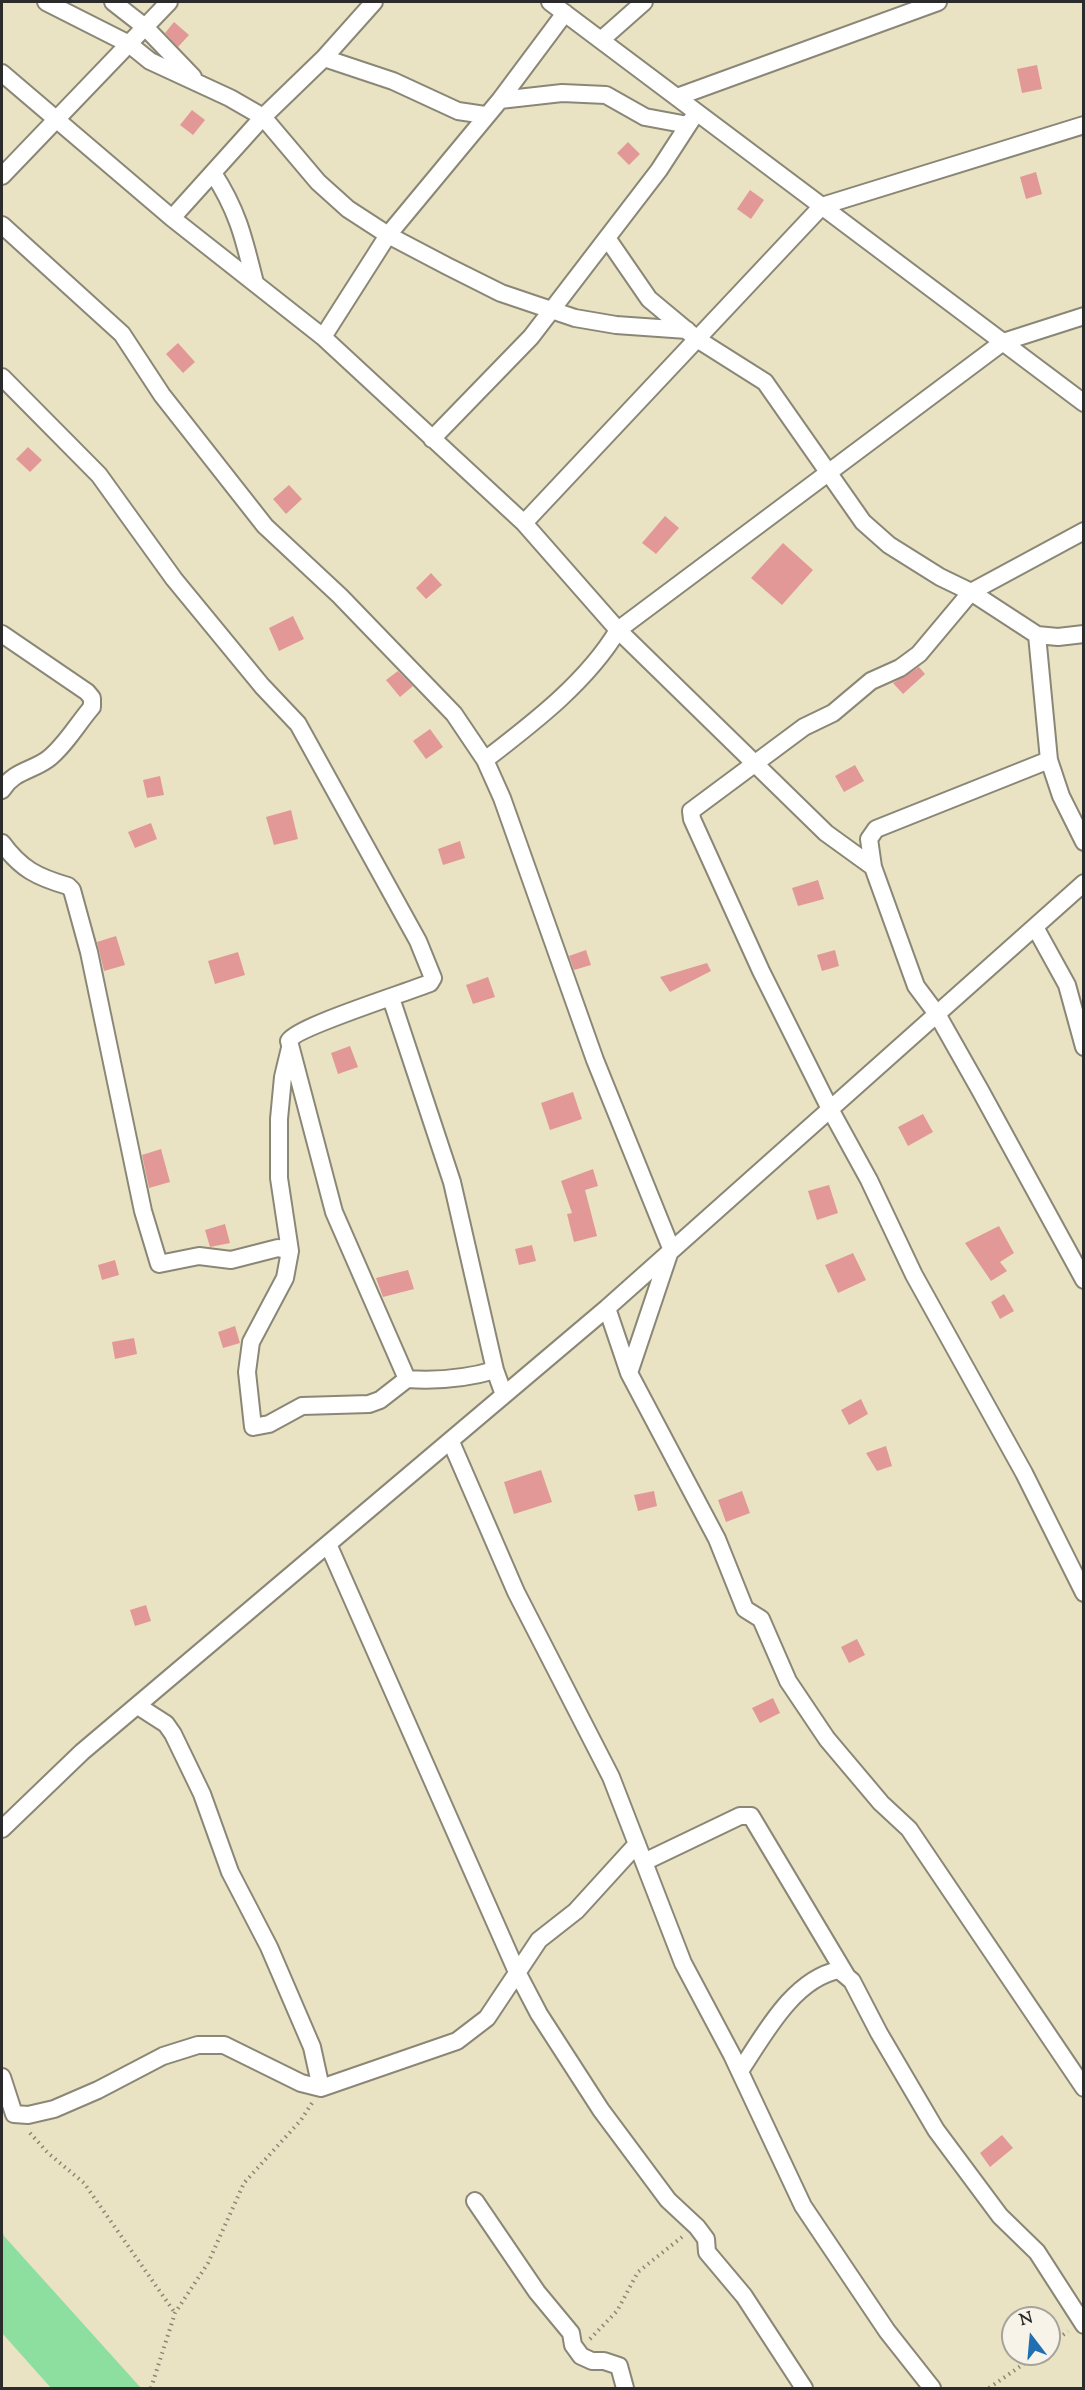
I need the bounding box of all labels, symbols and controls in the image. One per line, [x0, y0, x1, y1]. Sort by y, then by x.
north arrow [1001, 2306, 1061, 2366]
text: N [1017, 2307, 1036, 2333]

